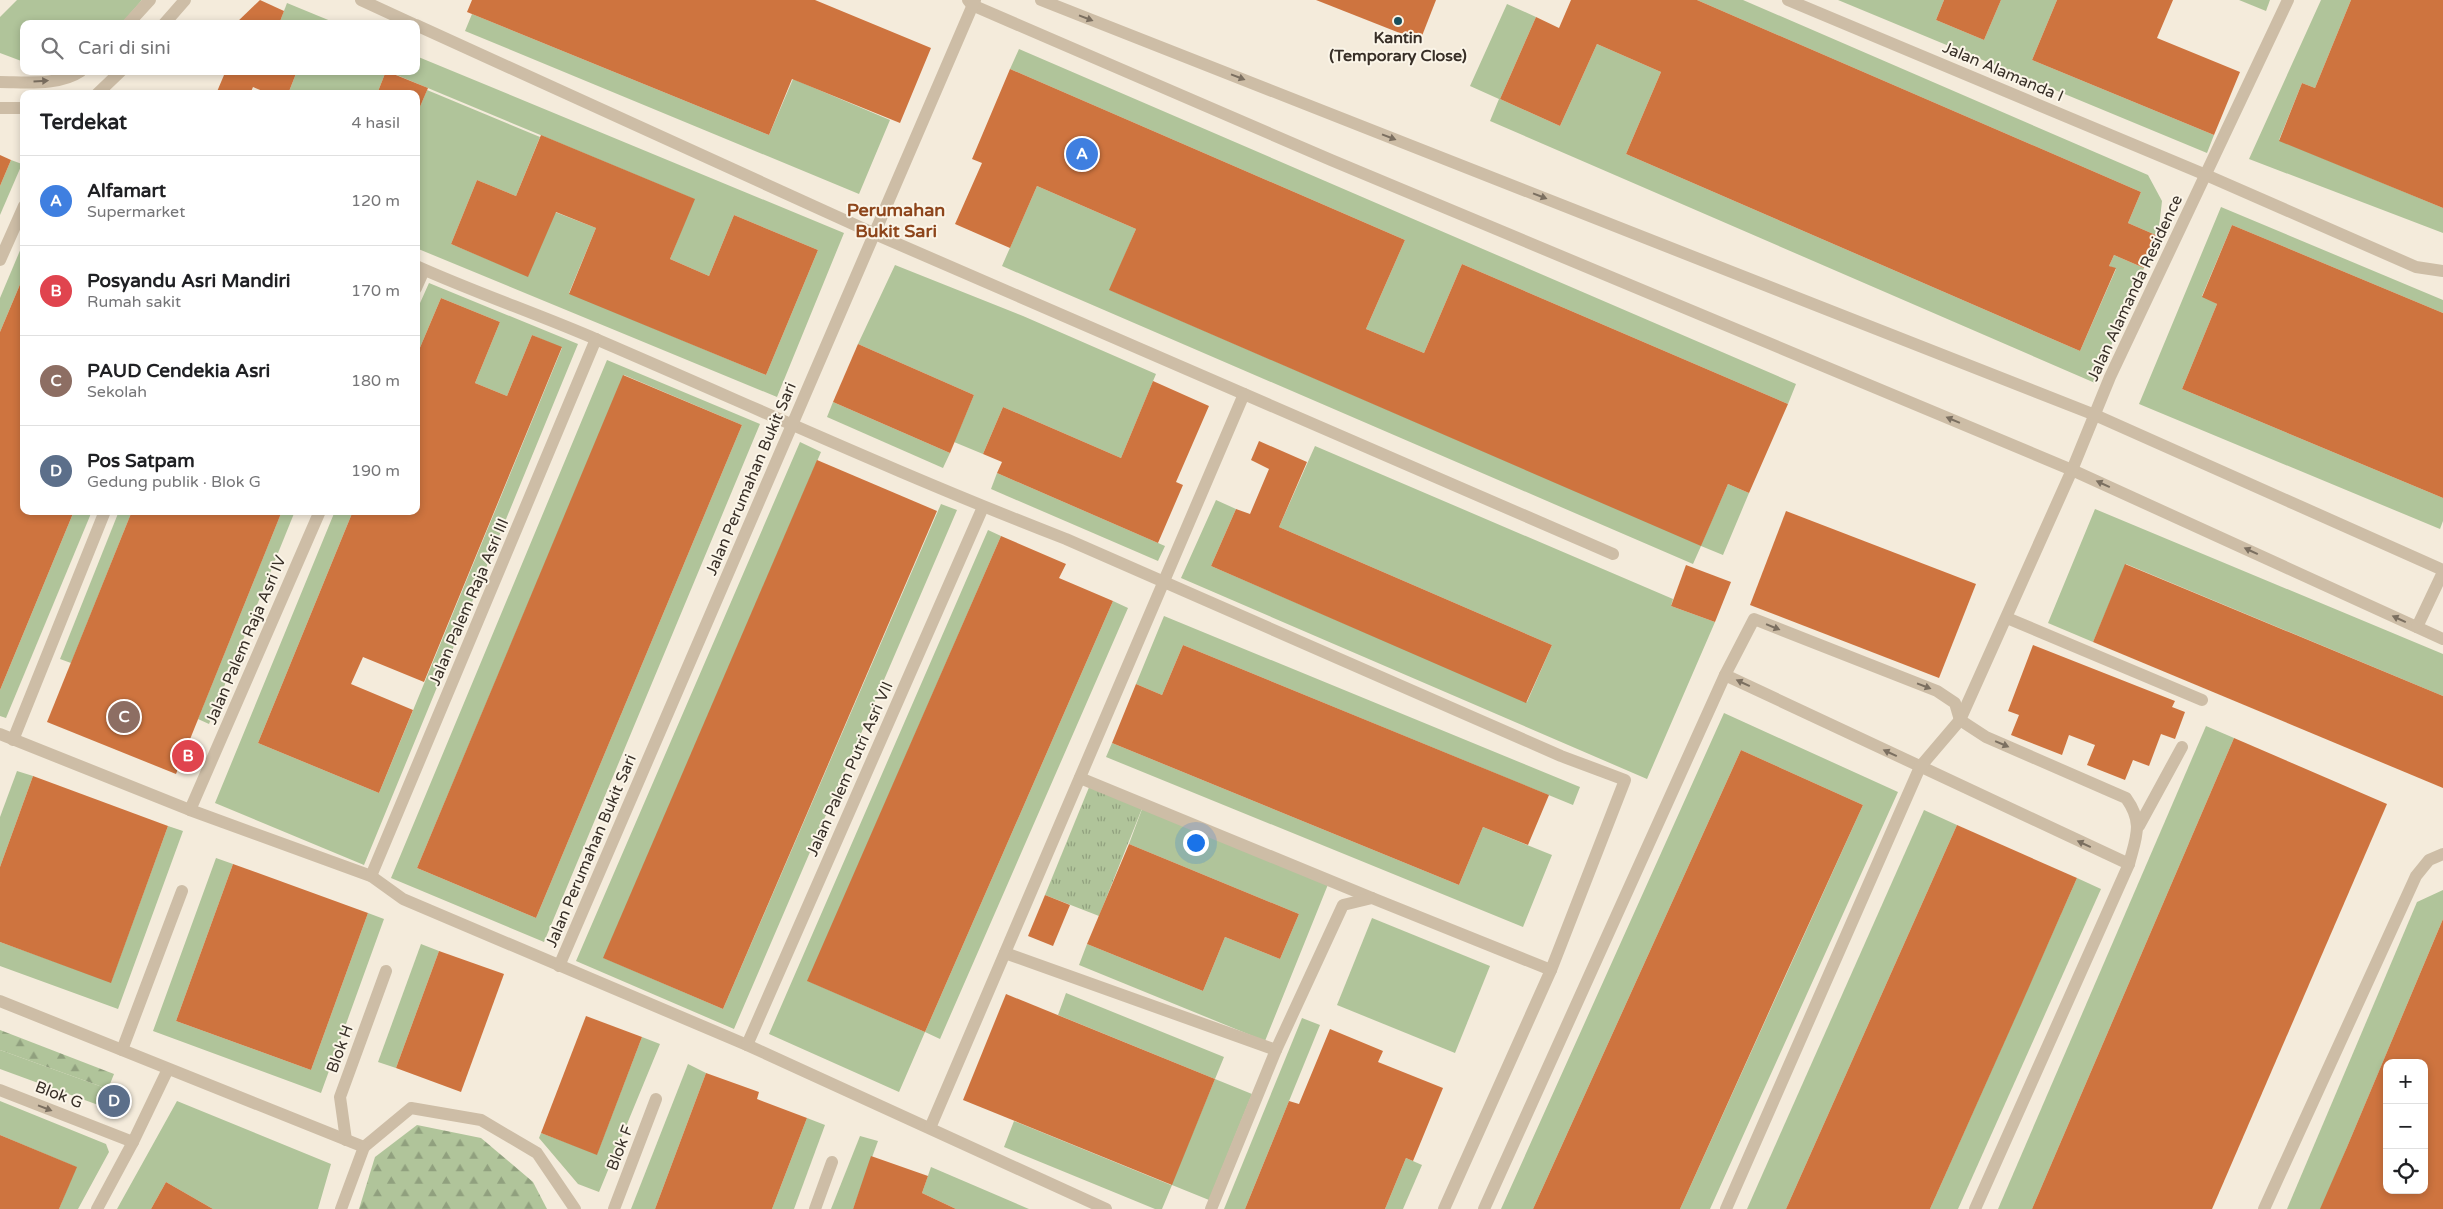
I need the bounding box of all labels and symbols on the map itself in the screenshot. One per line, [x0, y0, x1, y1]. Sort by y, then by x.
one-way arrow [1079, 14, 1094, 22]
marker: Kantin (Temporary Close) [1392, 15, 1404, 27]
place label: Kantin (Temporary Close) [1329, 28, 1467, 66]
street label: Jalan Alamanda I [1940, 38, 2066, 106]
one-way arrow [1230, 74, 1245, 82]
one-way arrow [34, 77, 50, 85]
one-way arrow [1382, 133, 1397, 141]
pin: A [1066, 135, 1098, 173]
street label: Jalan Alamanda Residence [2083, 192, 2187, 384]
one-way arrow [1533, 193, 1547, 201]
district label: Perumahan Bukit Sari [847, 199, 945, 242]
street label: Jalan Perumahan Bukit Sari [701, 379, 801, 579]
one-way arrow [1946, 416, 1960, 424]
one-way arrow [2096, 480, 2110, 488]
street label: Jalan Palem Raja Asri III [425, 515, 513, 689]
one-way arrow [2244, 547, 2258, 555]
street label: Jalan Palem Raja Asri IV [201, 552, 291, 728]
one-way arrow [2392, 614, 2406, 622]
one-way arrow [1766, 623, 1780, 631]
street label: Jalan Palem Putri Asri VII [802, 678, 898, 860]
one-way arrow [1735, 679, 1750, 688]
one-way arrow [1917, 682, 1931, 690]
pin: C [108, 698, 140, 736]
pin: B [172, 737, 204, 775]
one-way arrow [1995, 740, 2009, 748]
one-way arrow [1882, 749, 1897, 757]
street label: Jalan Perumahan Bukit Sari [541, 751, 641, 951]
your location [1183, 830, 1209, 856]
one-way arrow [2077, 839, 2091, 847]
street label: Blok H [322, 1022, 358, 1076]
street label: Blok G [32, 1077, 86, 1113]
pin: D [98, 1082, 130, 1120]
one-way arrow [38, 1105, 53, 1112]
street label: Blok F [602, 1122, 638, 1174]

